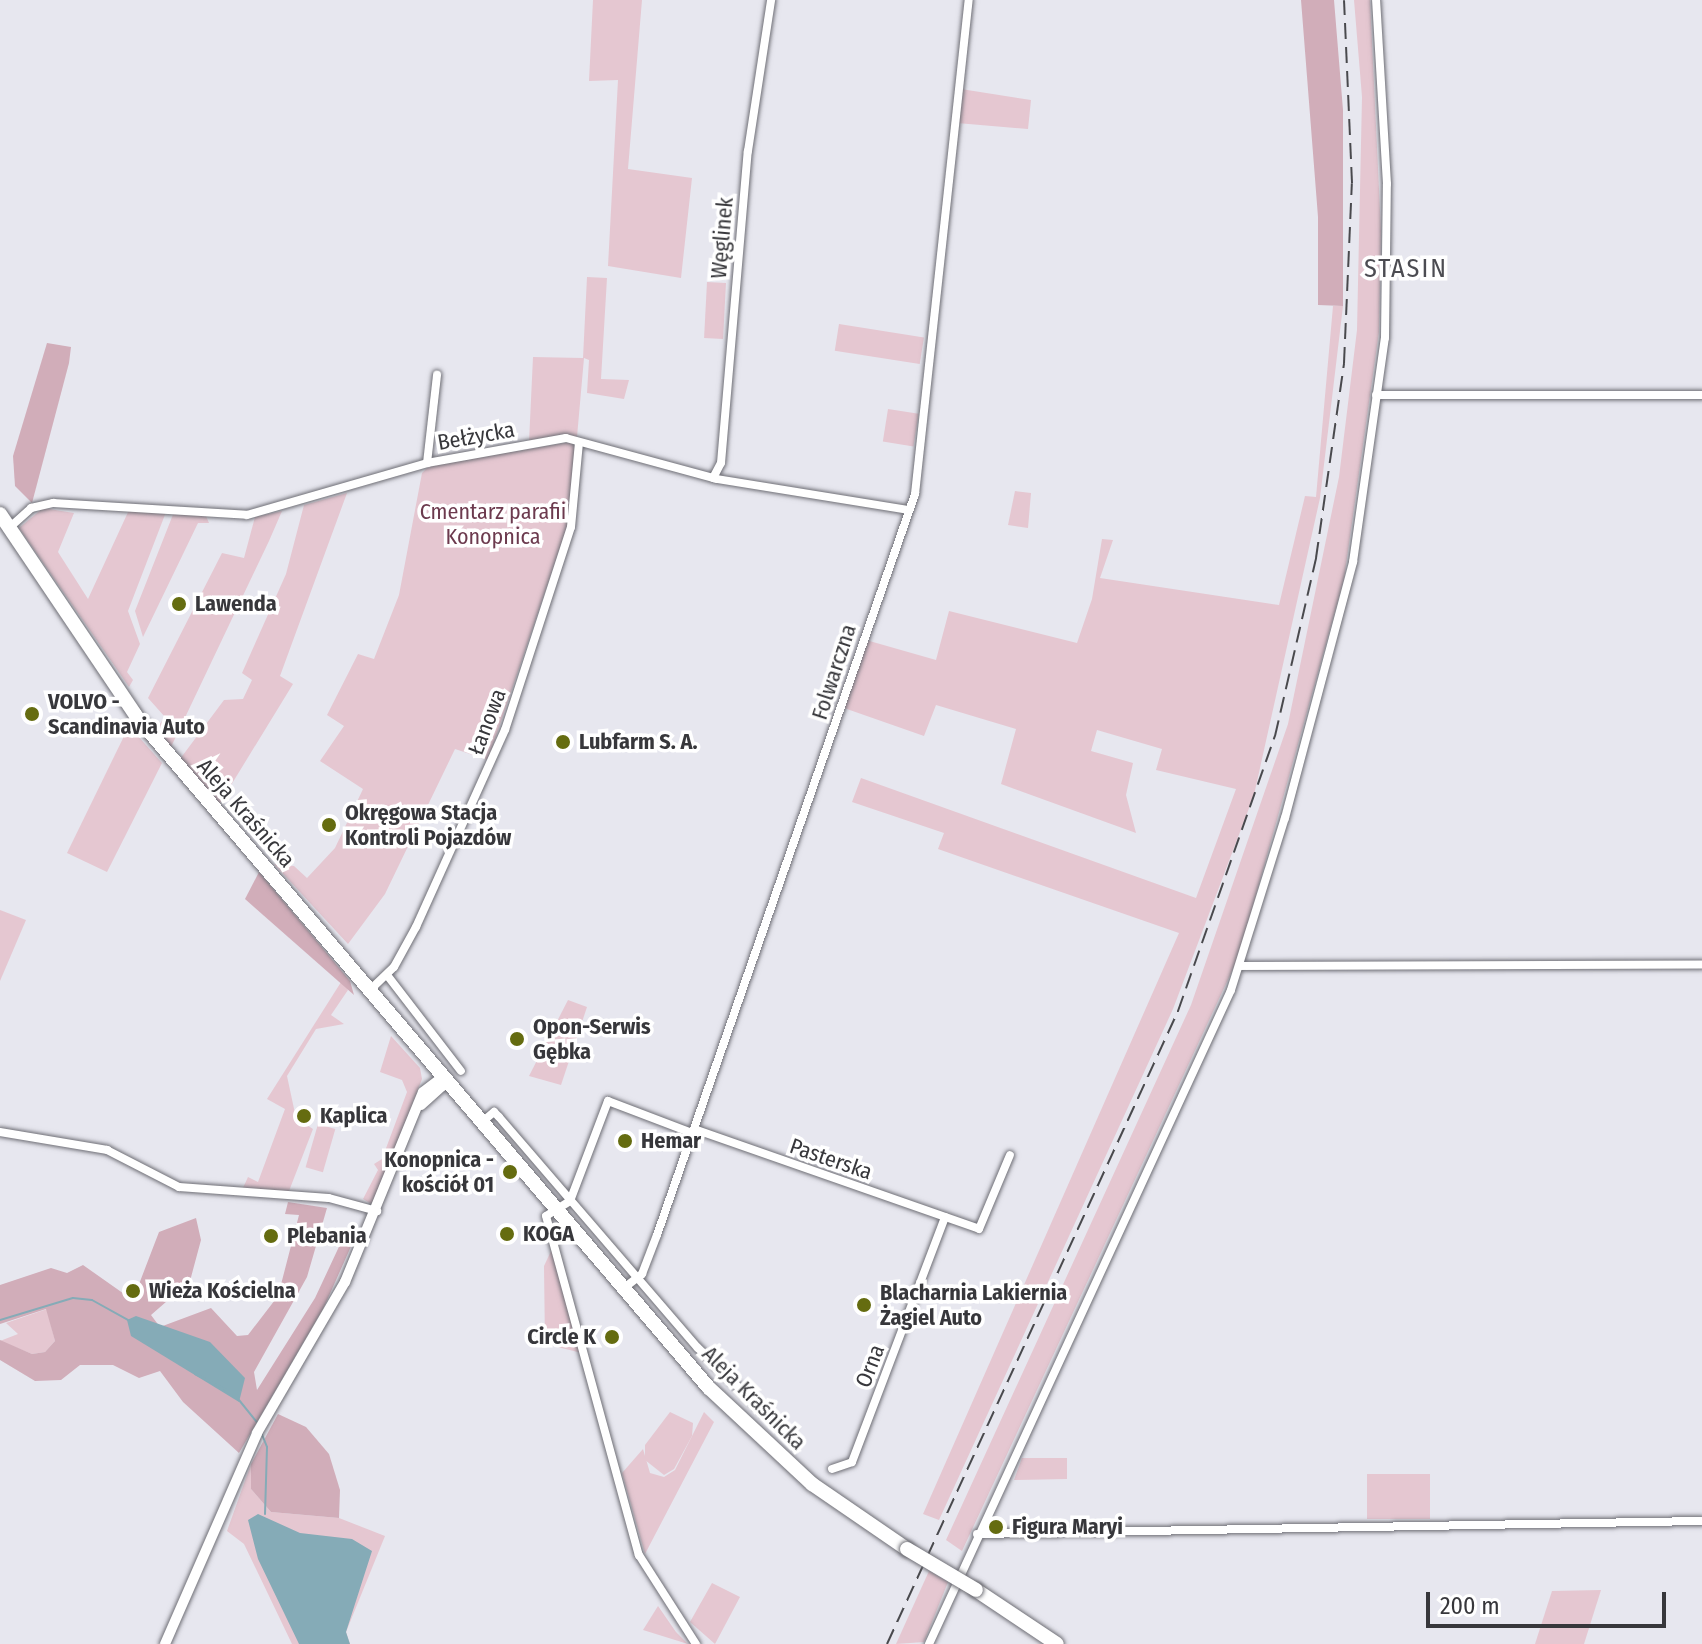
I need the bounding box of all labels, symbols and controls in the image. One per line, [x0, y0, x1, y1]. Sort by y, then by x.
street label: Węglinek [705, 196, 739, 280]
district label: STASIN [1364, 253, 1448, 285]
street label: Bełżycka [435, 416, 517, 456]
park label: Cmentarz parafii Konopnica [420, 498, 566, 550]
place label: Lawenda [195, 591, 277, 617]
marker: Lawenda [170, 595, 188, 613]
street label: Folwarczna [806, 621, 862, 723]
street label: Łanowa [462, 685, 512, 759]
place label: VOLVO - Scandinavia Auto [48, 688, 205, 740]
marker: VOLVO - Scandinavia Auto [23, 705, 41, 723]
place label: Lubfarm S. A. [579, 729, 698, 755]
marker: Lubfarm S. A. [554, 733, 572, 751]
street label: Aleja Kraśnicka [192, 753, 300, 873]
place label: Okręgowa Stacja Kontroli Pojazdów [345, 799, 511, 850]
marker: Okręgowa Stacja Kontroli Pojazdów [320, 816, 338, 834]
place label: Opon-Serwis Gębka [533, 1013, 651, 1064]
marker: Opon-Serwis Gębka [508, 1030, 526, 1048]
place label: Kaplica [320, 1103, 387, 1129]
marker: Kaplica [295, 1107, 313, 1125]
place label: Hemar [641, 1128, 701, 1154]
marker: Hemar [616, 1132, 634, 1150]
street label: Pasterska [786, 1133, 876, 1185]
place label: Konopnica - kościół 01 [384, 1146, 494, 1198]
marker: Konopnica - kościół 01 [501, 1163, 519, 1181]
place label: KOGA [523, 1221, 574, 1247]
place label: Plebania [287, 1223, 367, 1249]
marker: KOGA [498, 1225, 516, 1243]
marker: Plebania [262, 1227, 280, 1245]
place label: Wieża Kościelna [149, 1278, 296, 1304]
place label: Blacharnia Lakiernia Żagiel Auto [880, 1279, 1067, 1330]
marker: Wieża Kościelna [124, 1282, 142, 1300]
marker: Blacharnia Lakiernia Żagiel Auto [855, 1296, 873, 1314]
place label: Circle K [527, 1324, 596, 1350]
marker: Circle K [603, 1328, 621, 1346]
street label: Aleja Kraśnicka [697, 1341, 811, 1455]
street label: Orna [850, 1341, 890, 1391]
place label: Figura Maryi [1012, 1514, 1123, 1540]
marker: Figura Maryi [987, 1518, 1005, 1536]
scale bar [1430, 1576, 1670, 1626]
text: 200 m [1440, 1592, 1500, 1620]

